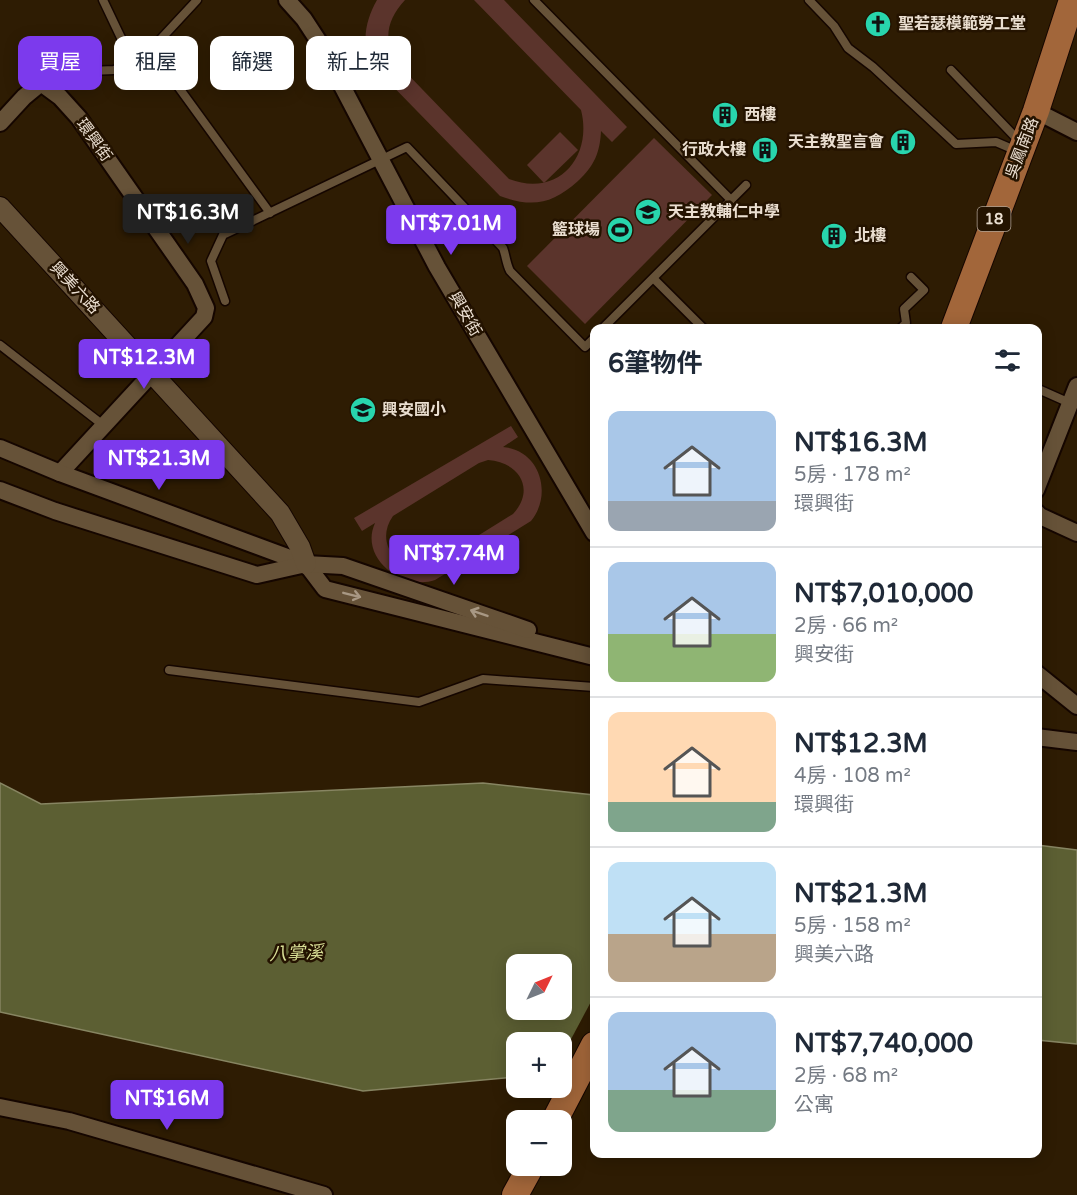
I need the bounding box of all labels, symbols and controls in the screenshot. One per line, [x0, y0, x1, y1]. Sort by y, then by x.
church icon: 聖若瑟模範勞工堂 [863, 9, 893, 39]
place label: 聖若瑟模範勞工堂 [898, 14, 1026, 34]
chip: 買屋 [18, 36, 102, 90]
chip: 租屋 [114, 36, 198, 90]
chip: 篩選 [210, 36, 294, 90]
chip: 新上架 [306, 36, 411, 90]
building icon: 西樓 [710, 100, 740, 130]
place label: 西樓 [744, 105, 776, 125]
street label: 環興街 [72, 115, 116, 165]
street label: 吳鳳南路 [1001, 115, 1043, 181]
building icon: 天主教聖言會 [888, 127, 918, 157]
place label: 天主教聖言會 [788, 132, 884, 152]
building icon: 行政大樓 [750, 135, 780, 165]
place label: 行政大樓 [682, 140, 746, 160]
pin: NT$16.3M [126, 194, 250, 245]
school or university icon: 天主教輔仁中學 [633, 197, 663, 227]
text: NT$16.3M [137, 201, 239, 225]
place label: 天主教輔仁中學 [668, 202, 780, 222]
pin: NT$7.01M [389, 205, 513, 256]
road number: 18 [978, 207, 1010, 231]
text: NT$7.01M [400, 212, 502, 236]
sports icon: 籃球場 [605, 215, 635, 245]
place label: 籃球場 [552, 220, 600, 240]
building icon: 北樓 [819, 221, 849, 251]
place label: 北樓 [854, 226, 886, 246]
street label: 興美六路 [46, 258, 104, 318]
street label: 興安街 [444, 288, 486, 340]
pin: NT$12.3M [82, 339, 206, 390]
icon: filters [991, 344, 1024, 377]
text: NT$12.3M [93, 346, 195, 370]
text: 6筆物件 [608, 348, 702, 379]
school or university icon: 興安國小 [348, 395, 378, 425]
place label: 興安國小 [382, 400, 446, 420]
text: NT$16.3M [794, 427, 928, 458]
icon: home [656, 435, 728, 507]
pin: NT$21.3M [97, 440, 221, 491]
text: NT$21.3M [108, 447, 210, 471]
text: 5房 · 178 m² [794, 463, 911, 487]
text: 環興街 [794, 492, 854, 516]
pin: NT$7.74M [392, 535, 516, 586]
text: NT$7.74M [403, 542, 505, 566]
text: NT$7,010,000 [794, 578, 973, 609]
icon: home [656, 586, 728, 658]
one-way arrow [342, 590, 361, 602]
one-way arrow [470, 607, 489, 618]
text: 2房 · 66 m² [794, 614, 898, 638]
text: 興安街 [794, 643, 854, 667]
text: NT$12.3M [794, 728, 928, 759]
icon: home [656, 736, 728, 808]
text: 4房 · 108 m² [794, 764, 911, 788]
text: 環興街 [794, 793, 854, 817]
text: NT$21.3M [794, 878, 928, 909]
icon: home [656, 886, 728, 958]
text: 5房 · 158 m² [794, 914, 911, 938]
water label: 八掌溪 [269, 941, 326, 965]
text: 興美六路 [794, 943, 874, 967]
north arrow [506, 954, 572, 1020]
map controls [506, 954, 572, 1176]
text: NT$7,740,000 [794, 1028, 973, 1059]
button: + [506, 1032, 572, 1098]
icon: home [656, 1036, 728, 1108]
text: 2房 · 68 m² [794, 1064, 898, 1088]
pin: NT$16M [118, 1080, 216, 1131]
text: NT$16M [125, 1087, 210, 1111]
text: 公寓 [794, 1093, 834, 1117]
button: − [506, 1110, 572, 1176]

